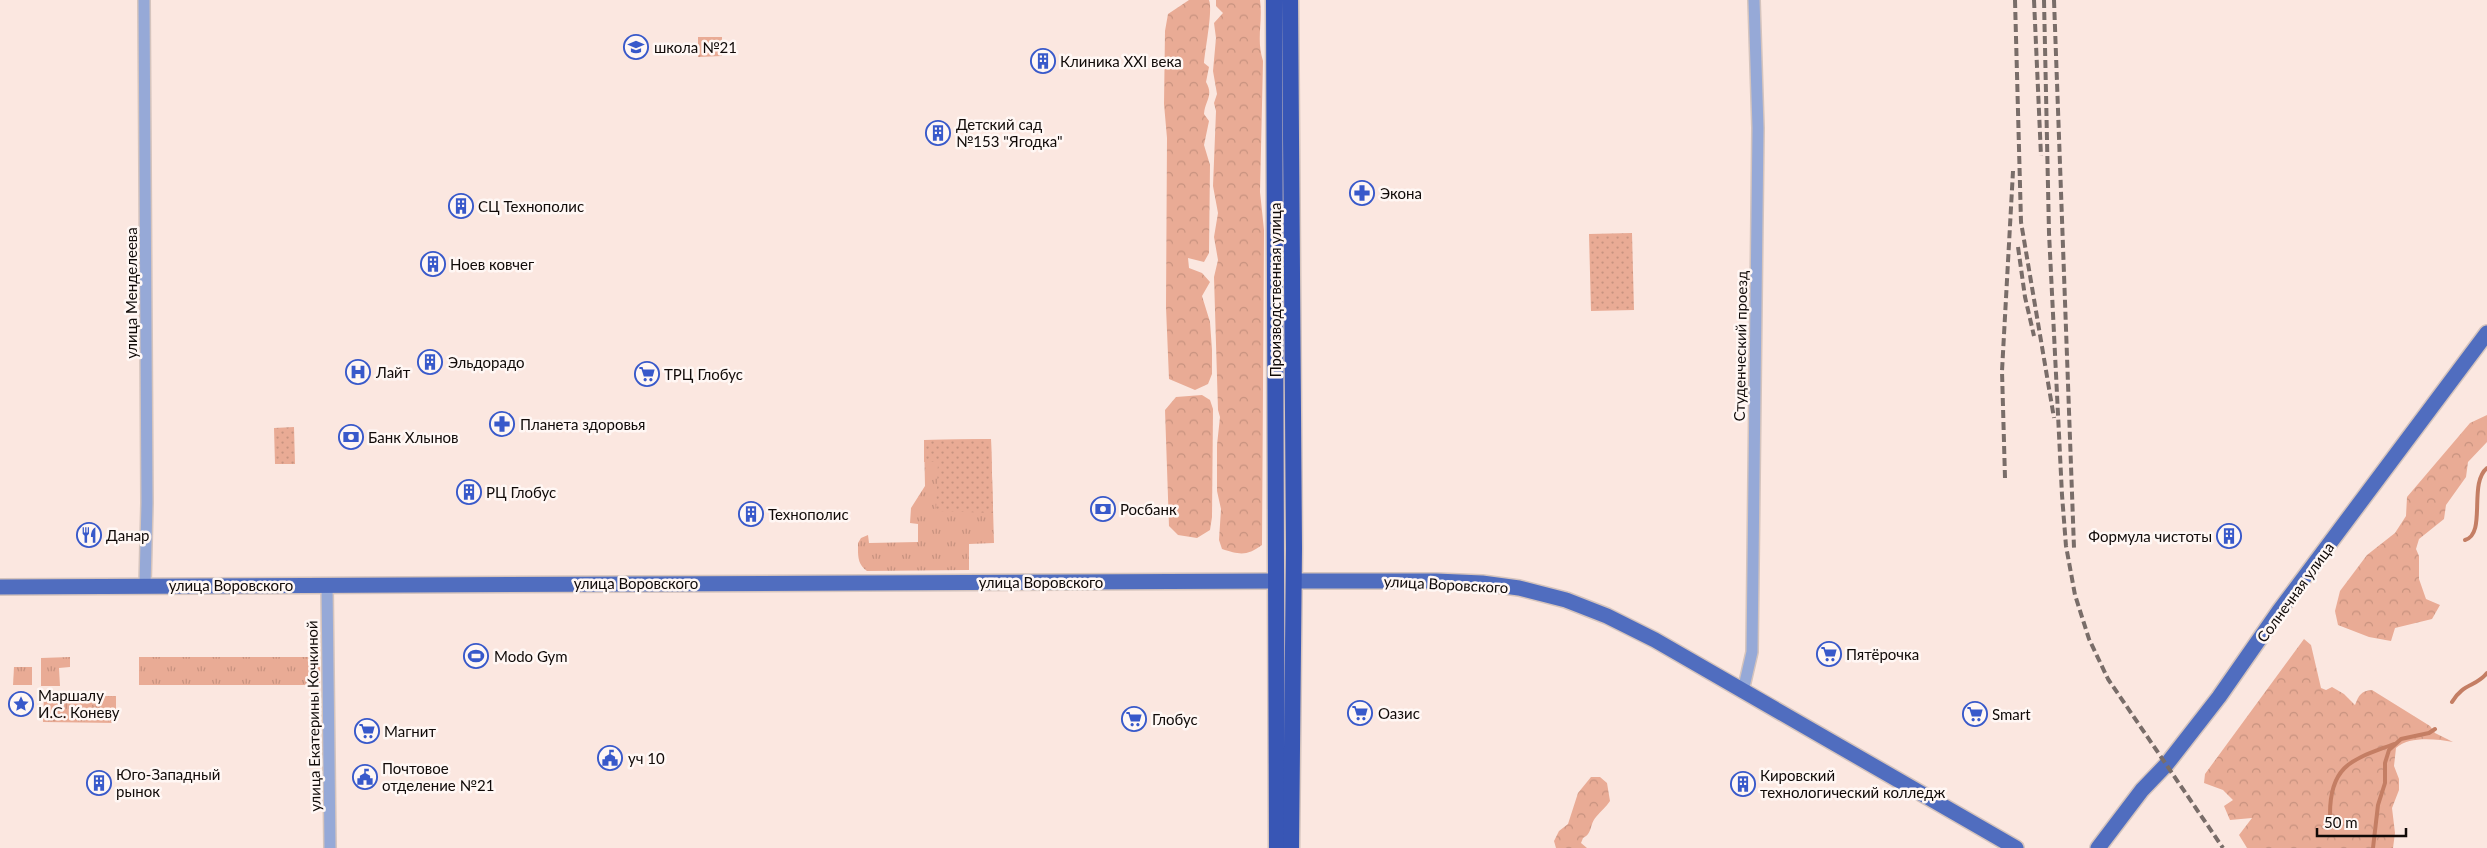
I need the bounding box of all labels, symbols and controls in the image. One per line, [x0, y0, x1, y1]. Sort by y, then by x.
school or university icon: школа №21 [623, 34, 649, 60]
place label: школа №21 [654, 38, 737, 56]
building icon: Клиника XXI века [1030, 48, 1056, 74]
place label: Клиника XXI века [1060, 52, 1182, 70]
place label: Детский сад №153 "Ягодка" [956, 115, 1063, 150]
building icon: Детский сад №153 "Ягодка" [925, 120, 951, 146]
pharmacy icon: Экона [1349, 180, 1375, 206]
place label: Экона [1380, 184, 1422, 202]
building icon: СЦ Технополис [448, 193, 474, 219]
place label: СЦ Технополис [478, 197, 584, 215]
street label: Производственная улица [1266, 203, 1284, 377]
street label: улица Менделеева [122, 227, 140, 359]
building icon: Ноев ковчег [420, 251, 446, 277]
place label: Ноев ковчег [450, 255, 534, 273]
street label: Студенческий проезд [1730, 270, 1750, 422]
building icon: Эльдорадо [417, 349, 443, 375]
place label: Эльдорадо [448, 353, 525, 371]
hospital icon: Лайт [345, 359, 371, 385]
supermarket icon: ТРЦ Глобус [634, 361, 660, 387]
place label: Лайт [375, 363, 411, 381]
place label: ТРЦ Глобус [664, 365, 743, 383]
pharmacy icon: Планета здоровья [489, 411, 515, 437]
place label: Планета здоровья [520, 415, 645, 433]
bank icon: Банк Хлынов [338, 424, 364, 450]
place label: Банк Хлынов [368, 428, 459, 446]
building icon: РЦ Глобус [456, 479, 482, 505]
place label: РЦ Глобус [486, 483, 556, 501]
bank icon: Росбанк [1090, 496, 1116, 522]
place label: Росбанк [1120, 500, 1177, 518]
building icon: Технополис [738, 501, 764, 527]
place label: Технополис [768, 505, 849, 523]
restaurant icon: Данар [76, 522, 102, 548]
building icon: Формула чистоты [2216, 523, 2242, 549]
place label: Данар [106, 526, 150, 544]
place label: Формула чистоты [2088, 527, 2212, 545]
street label: Солнечная улица [2253, 539, 2337, 645]
street label: улица Воровского [1383, 572, 1509, 596]
street label: улица Воровского [979, 573, 1103, 591]
street label: улица Воровского [574, 574, 698, 592]
street label: улица Воровского [169, 576, 293, 594]
street label: улица Екатерины Кочкиной [302, 620, 324, 812]
supermarket icon: Пятёрочка [1816, 641, 1842, 667]
sports icon: Modo Gym [463, 643, 489, 669]
place label: Пятёрочка [1846, 645, 1919, 663]
place label: Modo Gym [494, 647, 568, 665]
place label: Маршалу И.С. Коневу [38, 686, 120, 721]
place icon: Маршалу И.С. Коневу [8, 691, 34, 717]
supermarket icon: Оазис [1347, 700, 1373, 726]
supermarket icon: Smart [1962, 701, 1988, 727]
place label: Оазис [1378, 704, 1420, 722]
place label: Smart [1992, 705, 2031, 723]
supermarket icon: Глобус [1121, 706, 1147, 732]
place label: Глобус [1152, 710, 1198, 728]
supermarket icon: Магнит [354, 718, 380, 744]
place label: Магнит [384, 722, 436, 740]
public building icon: уч 10 [597, 745, 623, 771]
place label: уч 10 [628, 749, 665, 767]
place label: Почтовое отделение №21 [382, 759, 494, 794]
public building icon: Почтовое отделение №21 [352, 764, 378, 790]
place label: Юго-Западный рынок [116, 765, 220, 800]
place label: Кировский технологический колледж [1760, 766, 1945, 801]
building icon: Юго-Западный рынок [86, 770, 112, 796]
building icon: Кировский технологический колледж [1730, 771, 1756, 797]
scale bar [2317, 806, 2406, 838]
text: 50 m [2324, 813, 2358, 831]

